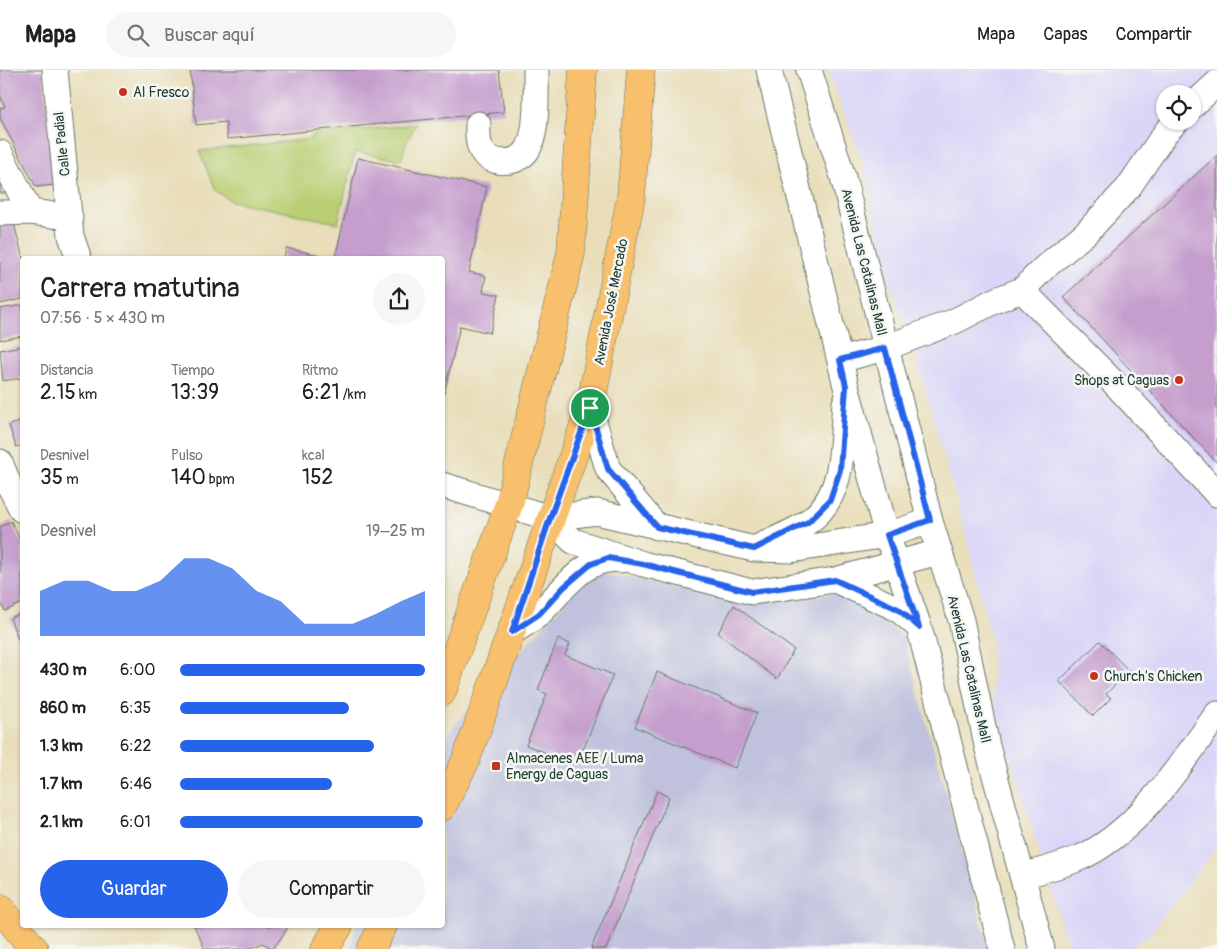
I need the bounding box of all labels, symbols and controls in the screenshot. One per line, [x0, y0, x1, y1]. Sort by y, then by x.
search box [106, 12, 456, 57]
text: Mapa [25, 20, 76, 49]
icon: search [124, 21, 152, 49]
text: Buscar aquí [164, 23, 255, 47]
text: Mapa [977, 23, 1015, 46]
text: Capas [1043, 23, 1088, 46]
text: Compartir [1116, 23, 1192, 46]
place label: Al Fresco [133, 84, 190, 101]
map controls [1156, 85, 1201, 130]
button: locate [1156, 85, 1201, 130]
marker: Al Fresco [117, 86, 129, 98]
street label: Calle Padial [50, 111, 74, 177]
street label: Avenida Las Catalinas Mall [837, 187, 891, 337]
street label: Avenida José Mercado [590, 237, 632, 367]
text: Carrera matutina [40, 271, 240, 306]
button: share [373, 273, 425, 325]
text: 07:56 · 5 × 430 m [40, 308, 165, 328]
text: Distancia [40, 362, 93, 379]
text: Tiempo [171, 362, 215, 379]
text: Ritmo [302, 362, 338, 379]
place label: Shops at Caguas [1074, 372, 1170, 389]
marker: Shops at Caguas [1173, 374, 1185, 386]
text: 2.15 [40, 379, 76, 406]
text: 13:39 [171, 379, 219, 406]
text: 6:21 [302, 379, 340, 406]
text: km [76, 386, 97, 403]
text: /km [340, 386, 366, 403]
pin [569, 387, 611, 429]
icon: arrive [576, 394, 604, 422]
text: Desnivel [40, 447, 89, 464]
text: Pulso [171, 447, 203, 464]
text: kcal [302, 447, 325, 464]
text: 35 [40, 464, 63, 491]
text: 140 [171, 464, 206, 491]
text: 152 [302, 464, 333, 491]
text: m [63, 471, 79, 488]
text: bpm [206, 471, 235, 488]
text: Desnivel [40, 521, 96, 541]
text: 19–25 m [366, 521, 425, 541]
street label: Avenida Las Catalinas Mall [944, 593, 994, 745]
text: 430 m [40, 660, 87, 680]
text: 6:00 [120, 660, 155, 680]
place label: Church's Chicken [1104, 668, 1202, 685]
marker: Church's Chicken [1088, 670, 1100, 682]
text: 860 m [40, 698, 86, 718]
text: 6:35 [120, 698, 151, 718]
text: 1.3 km [40, 736, 83, 756]
text: 6:22 [120, 736, 151, 756]
place label: Almacenes AEE / Luma Energy de Caguas [506, 750, 643, 783]
marker: Almacenes AEE / Luma Energy de Caguas [490, 760, 502, 772]
text: 1.7 km [40, 774, 83, 794]
text: 6:46 [120, 774, 152, 794]
text: 2.1 km [40, 812, 83, 832]
text: 6:01 [120, 812, 151, 832]
button: Guardar [40, 860, 228, 918]
button: Compartir [238, 860, 425, 918]

